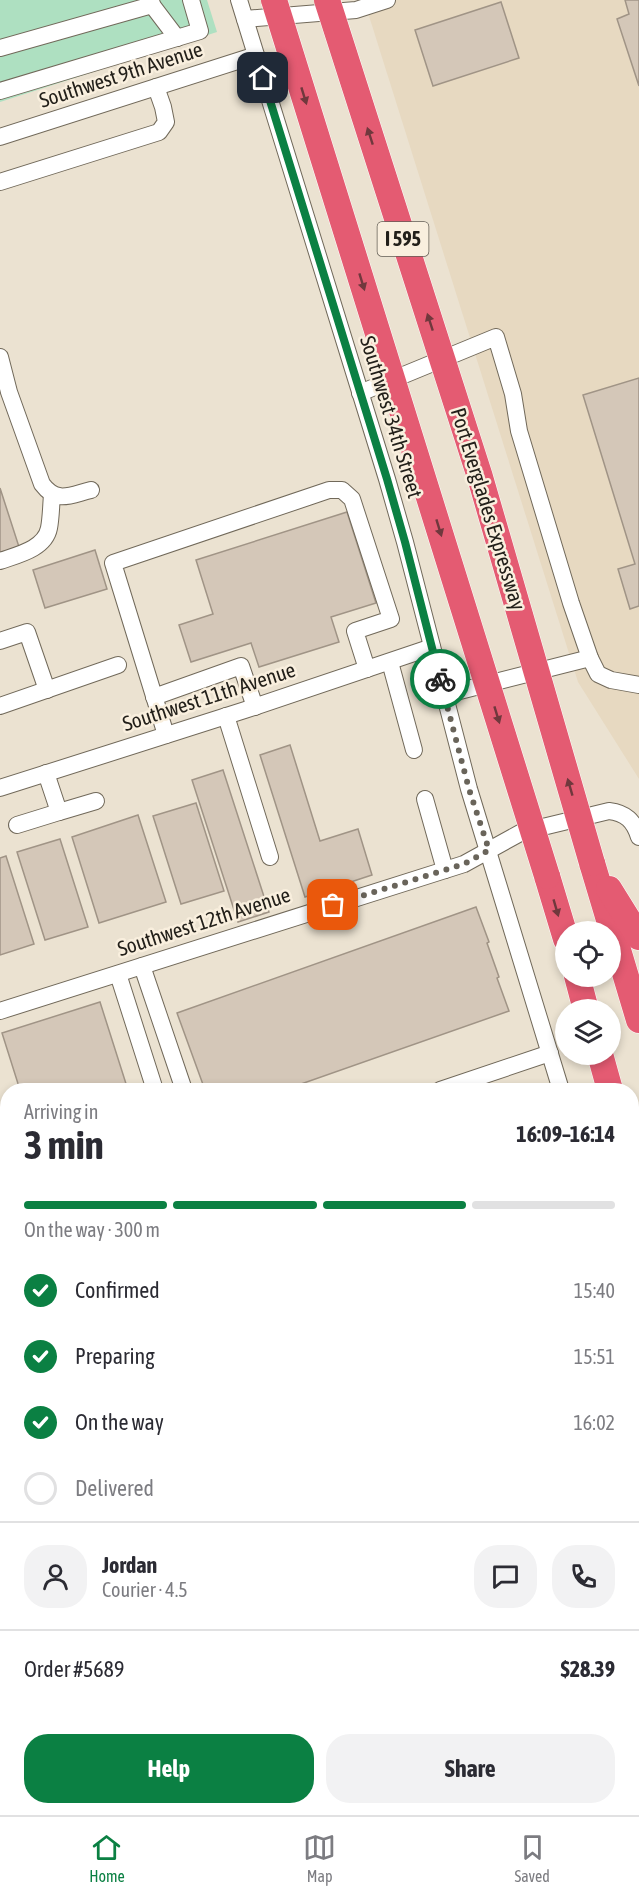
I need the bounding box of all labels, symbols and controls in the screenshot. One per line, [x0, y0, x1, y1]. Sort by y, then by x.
street label: Southwest 9th Avenue [36, 36, 205, 112]
pin [237, 52, 288, 103]
icon: home [246, 61, 279, 94]
one-way arrow [300, 87, 309, 105]
one-way arrow [365, 127, 374, 145]
road number: I 595 [378, 222, 428, 256]
one-way arrow [358, 273, 367, 291]
one-way arrow [425, 313, 434, 331]
street label: Southwest 34th Street [356, 333, 428, 501]
street label: Port Everglades Expressway [447, 405, 531, 613]
one-way arrow [434, 519, 444, 537]
courier [410, 649, 470, 709]
street label: Southwest 11th Avenue [119, 657, 298, 735]
icon: bike [424, 663, 457, 696]
one-way arrow [492, 706, 502, 724]
one-way arrow [565, 778, 574, 796]
pin [307, 879, 358, 930]
street label: Southwest 12th Avenue [114, 882, 293, 960]
icon: bag [316, 888, 349, 921]
one-way arrow [552, 899, 561, 917]
map controls [555, 921, 621, 1065]
button: locate [555, 921, 621, 987]
button: layers [555, 999, 621, 1065]
text: Arriving in [24, 1100, 98, 1123]
text: 16:09–16:14 [516, 1121, 615, 1147]
text: 3 min [24, 1123, 104, 1167]
text: On the way · 300 m [24, 1218, 160, 1241]
icon: check [24, 1274, 57, 1307]
text: Confirmed [75, 1277, 160, 1303]
text: 15:40 [574, 1279, 615, 1302]
icon: check [24, 1340, 57, 1373]
text: Preparing [75, 1343, 155, 1369]
text: 15:51 [574, 1345, 615, 1368]
icon: check [24, 1406, 57, 1439]
text: On the way [75, 1409, 164, 1435]
text: 16:02 [573, 1411, 615, 1434]
text: Delivered [75, 1475, 154, 1501]
button: person [24, 1545, 87, 1608]
button: chat [474, 1545, 537, 1608]
button: phone [552, 1545, 615, 1608]
text: Jordan [102, 1552, 157, 1578]
text: Courier · 4.5 [102, 1578, 188, 1601]
text: Order #5689 [24, 1656, 124, 1682]
text: $28.39 [560, 1656, 615, 1682]
button: Help [24, 1734, 314, 1803]
button: Share [326, 1734, 615, 1803]
tab: Home [89, 1831, 125, 1885]
tab: Map [303, 1831, 336, 1885]
tab: Saved [514, 1831, 550, 1885]

